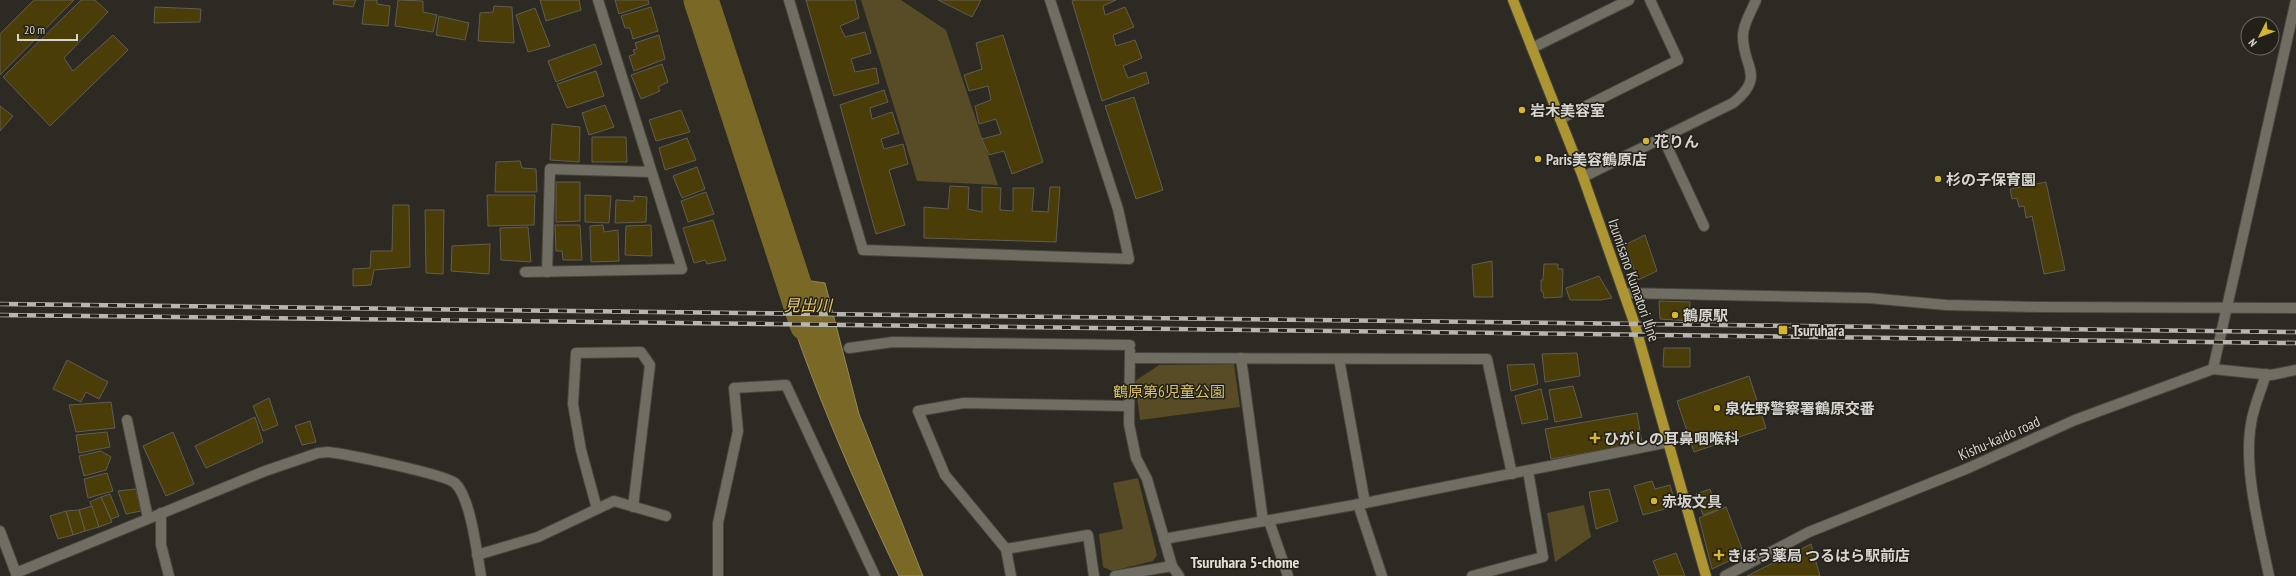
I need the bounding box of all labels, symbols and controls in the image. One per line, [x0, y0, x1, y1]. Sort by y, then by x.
scale bar [18, 16, 77, 42]
north arrow [2240, 16, 2280, 56]
text: 20 m [24, 22, 45, 37]
text: N [2245, 36, 2260, 50]
place label: 岩木美容室 [1530, 101, 1605, 120]
marker: 岩木美容室 [1517, 105, 1527, 115]
place label: 花りん [1654, 132, 1699, 151]
marker: 花りん [1641, 136, 1651, 146]
place label: Paris美容鶴原店 [1546, 150, 1647, 169]
marker: Paris美容鶴原店 [1533, 154, 1543, 164]
place label: 杉の子保育園 [1946, 170, 2036, 189]
marker: 杉の子保育園 [1933, 174, 1943, 184]
street label: Izumisano Kumatori Line [1604, 216, 1664, 344]
water label: 見出川 [784, 295, 834, 315]
place label: 鶴原駅 [1683, 306, 1728, 325]
marker: 鶴原駅 [1670, 310, 1680, 320]
place label: Tsuruhara [1792, 321, 1844, 340]
marker: Tsuruhara [1777, 324, 1789, 336]
park label: 鶴原第6児童公園 [1113, 382, 1225, 401]
place label: 泉佐野警察署鶴原交番 [1725, 399, 1875, 418]
marker: 泉佐野警察署鶴原交番 [1712, 403, 1722, 413]
street label: Kishu-kaido road [1955, 412, 2043, 464]
place label: ひがしの耳鼻咽喉科 [1604, 429, 1739, 448]
marker: ひがしの耳鼻咽喉科 [1589, 432, 1601, 444]
place label: 赤坂文具 [1662, 492, 1722, 511]
marker: 赤坂文具 [1649, 496, 1659, 506]
place label: きぼう薬局 つるはら駅前店 [1727, 546, 1910, 565]
marker: きぼう薬局 つるはら駅前店 [1714, 550, 1724, 560]
district label: Tsuruhara 5-chome [1191, 552, 1300, 572]

